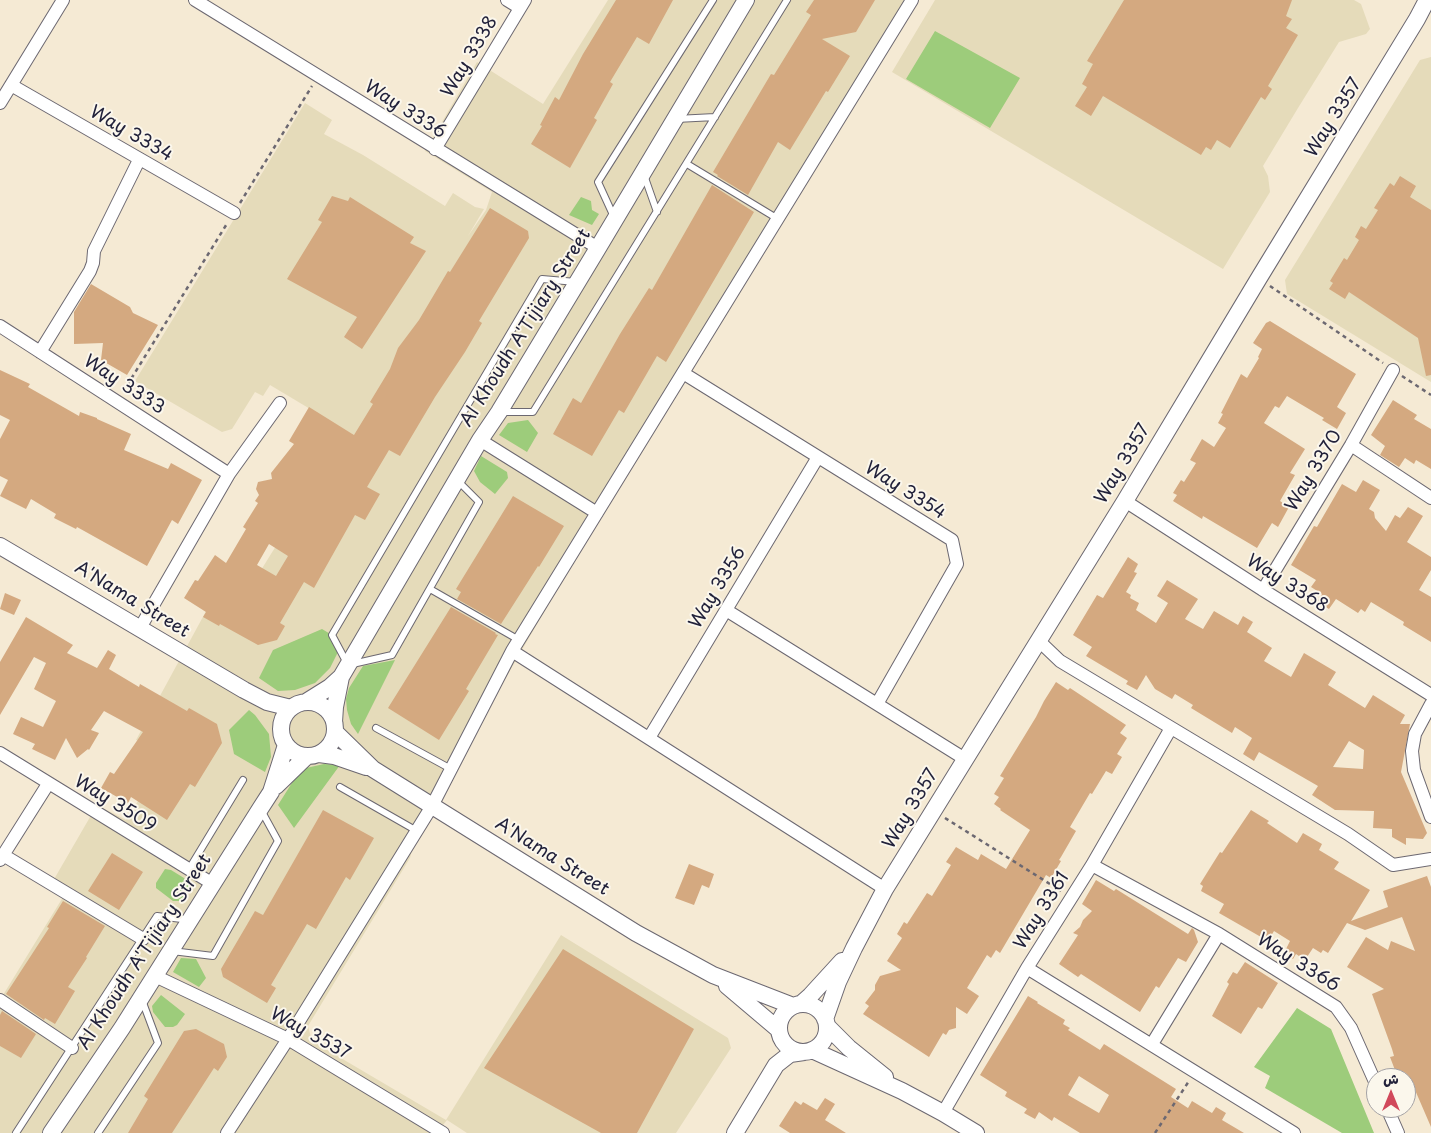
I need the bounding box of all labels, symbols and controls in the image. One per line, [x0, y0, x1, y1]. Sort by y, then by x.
street label: Way 3338 [437, 12, 503, 102]
street label: Way 3357 [1301, 74, 1367, 162]
street label: Way 3336 [360, 76, 450, 144]
street label: Way 3334 [86, 102, 176, 166]
street label: Al Khoudh A'Tijiary Street [456, 225, 596, 431]
street label: Way 3333 [79, 351, 169, 419]
street label: Way 3357 [1091, 420, 1155, 508]
street label: Way 3370 [1281, 426, 1347, 516]
street label: Way 3354 [860, 458, 950, 524]
street label: Way 3356 [685, 543, 751, 633]
street label: Way 3368 [1242, 550, 1332, 618]
street label: A'Nama Street [71, 557, 193, 643]
street label: Way 3357 [879, 765, 943, 853]
street label: Way 3509 [70, 771, 160, 837]
street label: A'Nama Street [491, 813, 613, 901]
street label: Al Khoudh A'Tijiary Street [74, 850, 216, 1054]
street label: Way 3361 [1010, 868, 1074, 954]
street label: Way 3366 [1253, 929, 1343, 997]
street label: Way 3537 [266, 1003, 354, 1065]
north arrow [1366, 1068, 1416, 1118]
text: ش [1383, 1068, 1399, 1089]

